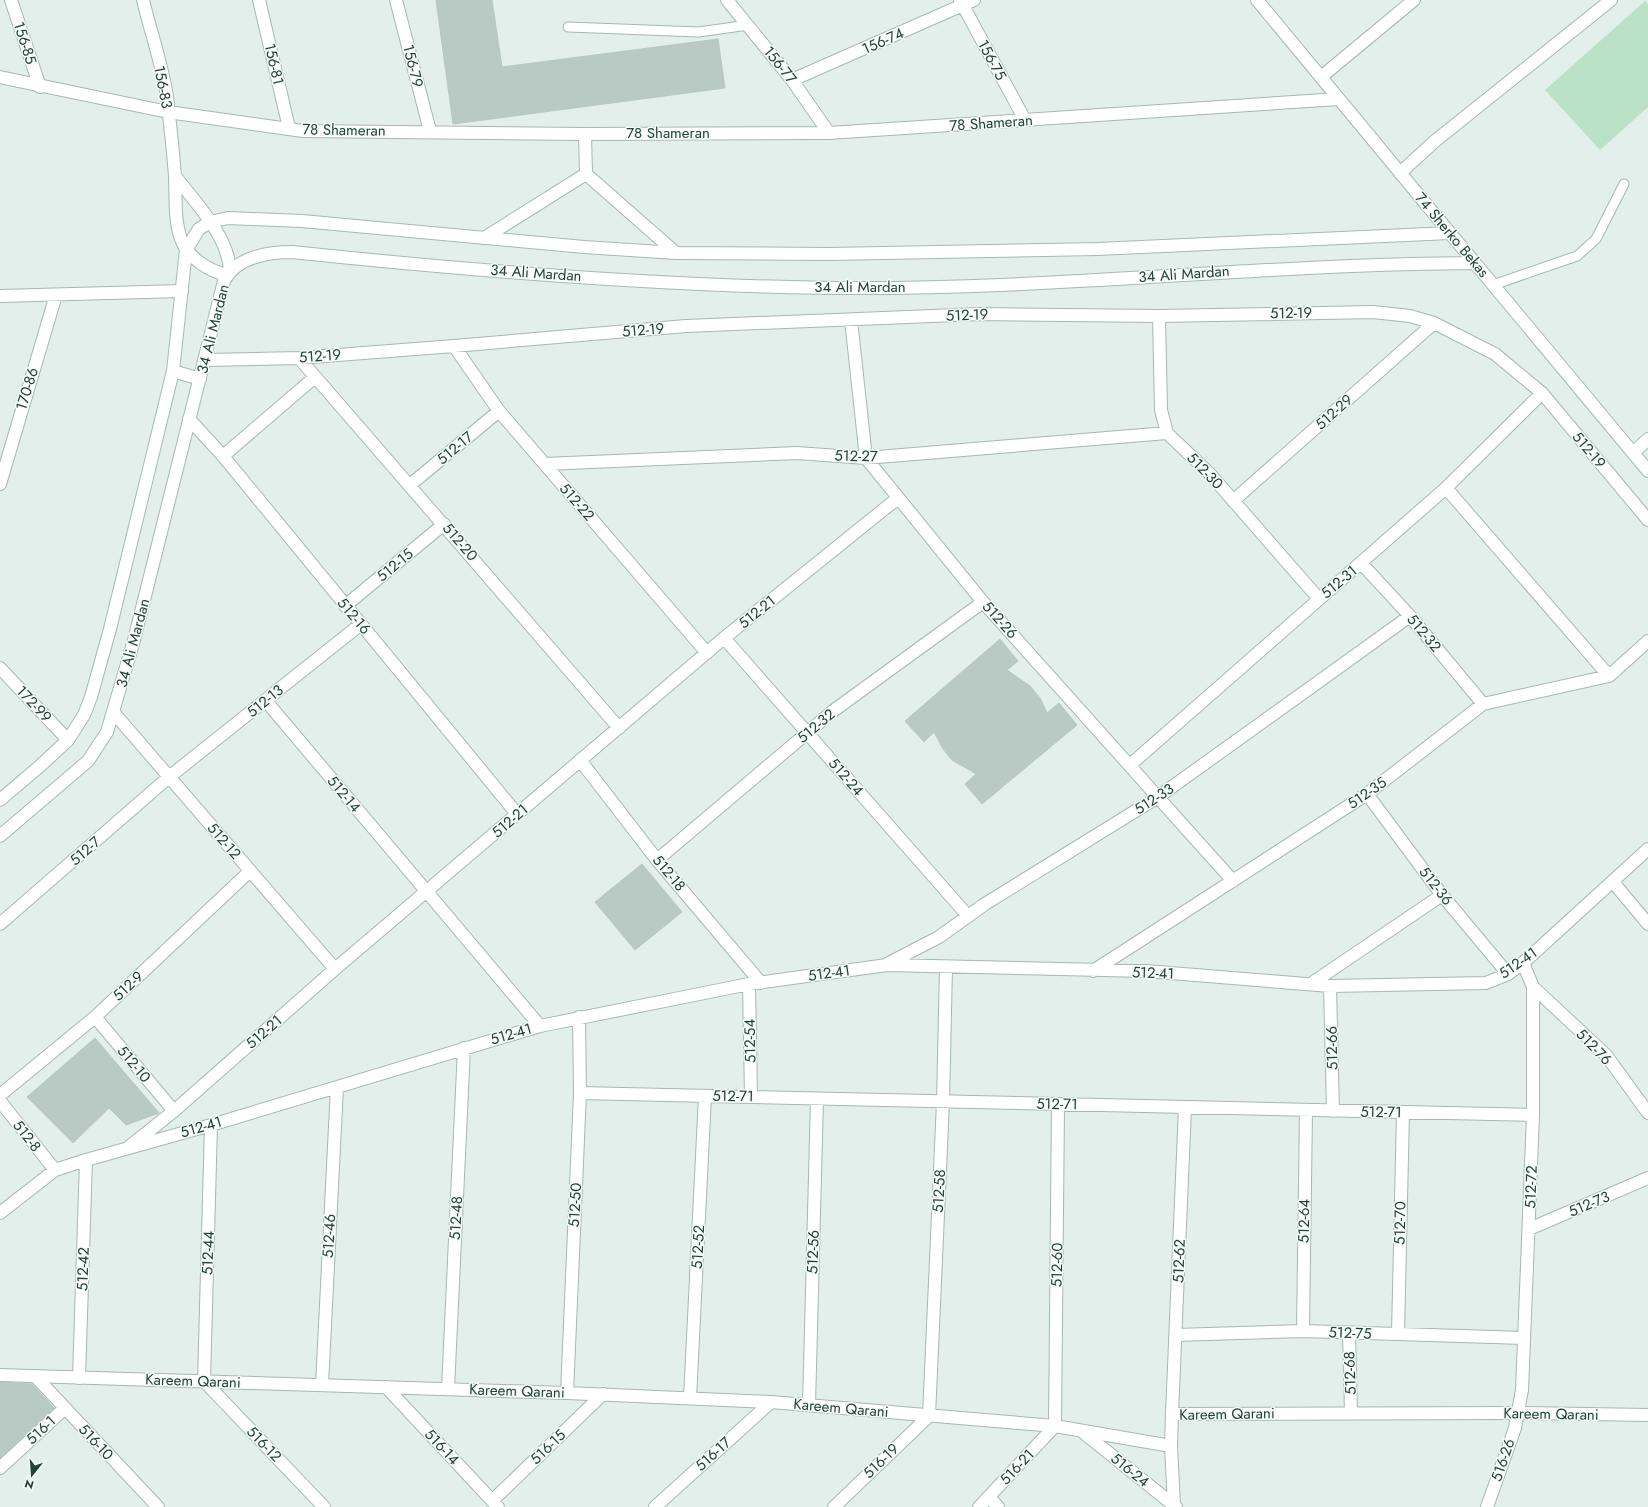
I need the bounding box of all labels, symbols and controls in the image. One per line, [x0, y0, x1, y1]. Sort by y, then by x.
street label: 156-85 [8, 19, 42, 67]
street label: 156-74 [859, 22, 908, 60]
street label: 156-75 [972, 36, 1012, 84]
street label: 156-81 [259, 41, 289, 87]
street label: 156-77 [758, 41, 802, 89]
street label: 156-79 [397, 42, 429, 90]
street label: 156-83 [148, 64, 178, 110]
street label: 78 Shameran [949, 109, 1033, 137]
street label: 78 Shameran [302, 118, 386, 142]
street label: 78 Shameran [626, 122, 710, 144]
street label: 74 Sherko Bekas [1410, 188, 1494, 282]
street label: 34 Ali Mardan [490, 259, 582, 287]
street label: 34 Ali Mardan [1138, 260, 1230, 288]
street label: 34 Ali Mardan [814, 276, 906, 298]
street label: 34 Ali Mardan [191, 282, 235, 376]
street label: 512-19 [1270, 302, 1312, 324]
street label: 512-19 [945, 303, 989, 327]
street label: 512-19 [621, 317, 665, 343]
street label: 512-19 [298, 344, 342, 368]
street label: 170-86 [10, 365, 44, 413]
street label: 512-29 [1310, 389, 1358, 435]
street label: 512-17 [432, 426, 478, 470]
street label: 512-19 [1567, 427, 1611, 473]
street label: 512-27 [834, 445, 878, 467]
street label: 512-30 [1182, 447, 1228, 495]
street label: 512-22 [554, 478, 600, 526]
street label: 512-20 [437, 518, 483, 566]
street label: 512-15 [372, 543, 418, 587]
street label: 512-31 [1316, 560, 1362, 604]
street label: 512-21 [734, 590, 780, 634]
street label: 512-16 [332, 593, 376, 639]
street label: 34 Ali Mardan [111, 596, 155, 690]
street label: 512-26 [977, 596, 1023, 644]
street label: 512-32 [1402, 609, 1446, 657]
street label: 512-13 [242, 679, 288, 723]
street label: 172-99 [11, 681, 57, 727]
street label: 512-32 [792, 704, 840, 748]
street label: 512-24 [823, 753, 869, 801]
street label: 512-14 [322, 771, 366, 818]
street label: 512-35 [1343, 772, 1391, 814]
street label: 512-33 [1130, 778, 1178, 820]
street label: 512-21 [487, 799, 533, 843]
street label: 512-12 [202, 818, 246, 864]
street label: 512-7 [65, 831, 105, 871]
street label: 512-18 [647, 850, 691, 896]
street label: 512-36 [1414, 862, 1458, 910]
street label: 512-41 [1494, 942, 1542, 984]
street label: 512-41 [806, 959, 852, 987]
street label: 512-41 [1131, 961, 1175, 985]
street label: 512-9 [107, 966, 149, 1006]
street label: 512-21 [241, 1010, 287, 1054]
street label: 512-41 [488, 1018, 534, 1050]
street label: 512-54 [739, 1019, 761, 1063]
street label: 512-76 [1571, 1024, 1617, 1070]
street label: 512-66 [1321, 1026, 1343, 1070]
street label: 512-10 [112, 1041, 156, 1087]
street label: 512-71 [712, 1085, 754, 1107]
street label: 512-71 [1036, 1093, 1078, 1115]
street label: 512-71 [1360, 1101, 1402, 1123]
street label: 512-41 [178, 1111, 224, 1143]
street label: 512-8 [8, 1115, 46, 1157]
street label: 512-72 [1519, 1165, 1543, 1209]
street label: 512-58 [927, 1169, 951, 1213]
street label: 512-50 [563, 1182, 587, 1228]
street label: 512-73 [1565, 1185, 1613, 1223]
street label: 512-48 [444, 1196, 468, 1240]
street label: 512-64 [1293, 1198, 1315, 1243]
street label: 512-70 [1389, 1201, 1411, 1245]
street label: 512-46 [317, 1213, 341, 1259]
street label: 512-52 [686, 1225, 710, 1269]
street label: 512-44 [196, 1230, 220, 1276]
street label: 512-56 [801, 1230, 825, 1274]
street label: 512-62 [1167, 1239, 1191, 1283]
street label: 512-60 [1046, 1243, 1068, 1287]
street label: 512-42 [71, 1247, 95, 1291]
street label: 512-75 [1328, 1321, 1372, 1345]
street label: 512-68 [1338, 1351, 1362, 1395]
street label: Kareem Qarani [145, 1368, 241, 1394]
street label: Kareem Qarani [469, 1378, 565, 1404]
street label: Kareem Qarani [792, 1393, 890, 1423]
street label: Kareem Qarani [1179, 1402, 1275, 1426]
street label: Kareem Qarani [1503, 1402, 1599, 1426]
street label: 516-1 [21, 1410, 61, 1450]
street label: 516-10 [73, 1419, 119, 1465]
street label: 516-12 [241, 1421, 287, 1467]
street label: 516-14 [419, 1424, 465, 1470]
street label: 516-15 [525, 1424, 571, 1470]
street label: 516-17 [690, 1432, 736, 1476]
street label: 516-26 [1485, 1436, 1521, 1484]
street label: 516-19 [858, 1438, 904, 1484]
street label: 516-21 [995, 1444, 1039, 1490]
street label: 516-24 [1106, 1448, 1154, 1493]
north arrow [12, 1455, 52, 1495]
text: N [23, 1476, 36, 1493]

